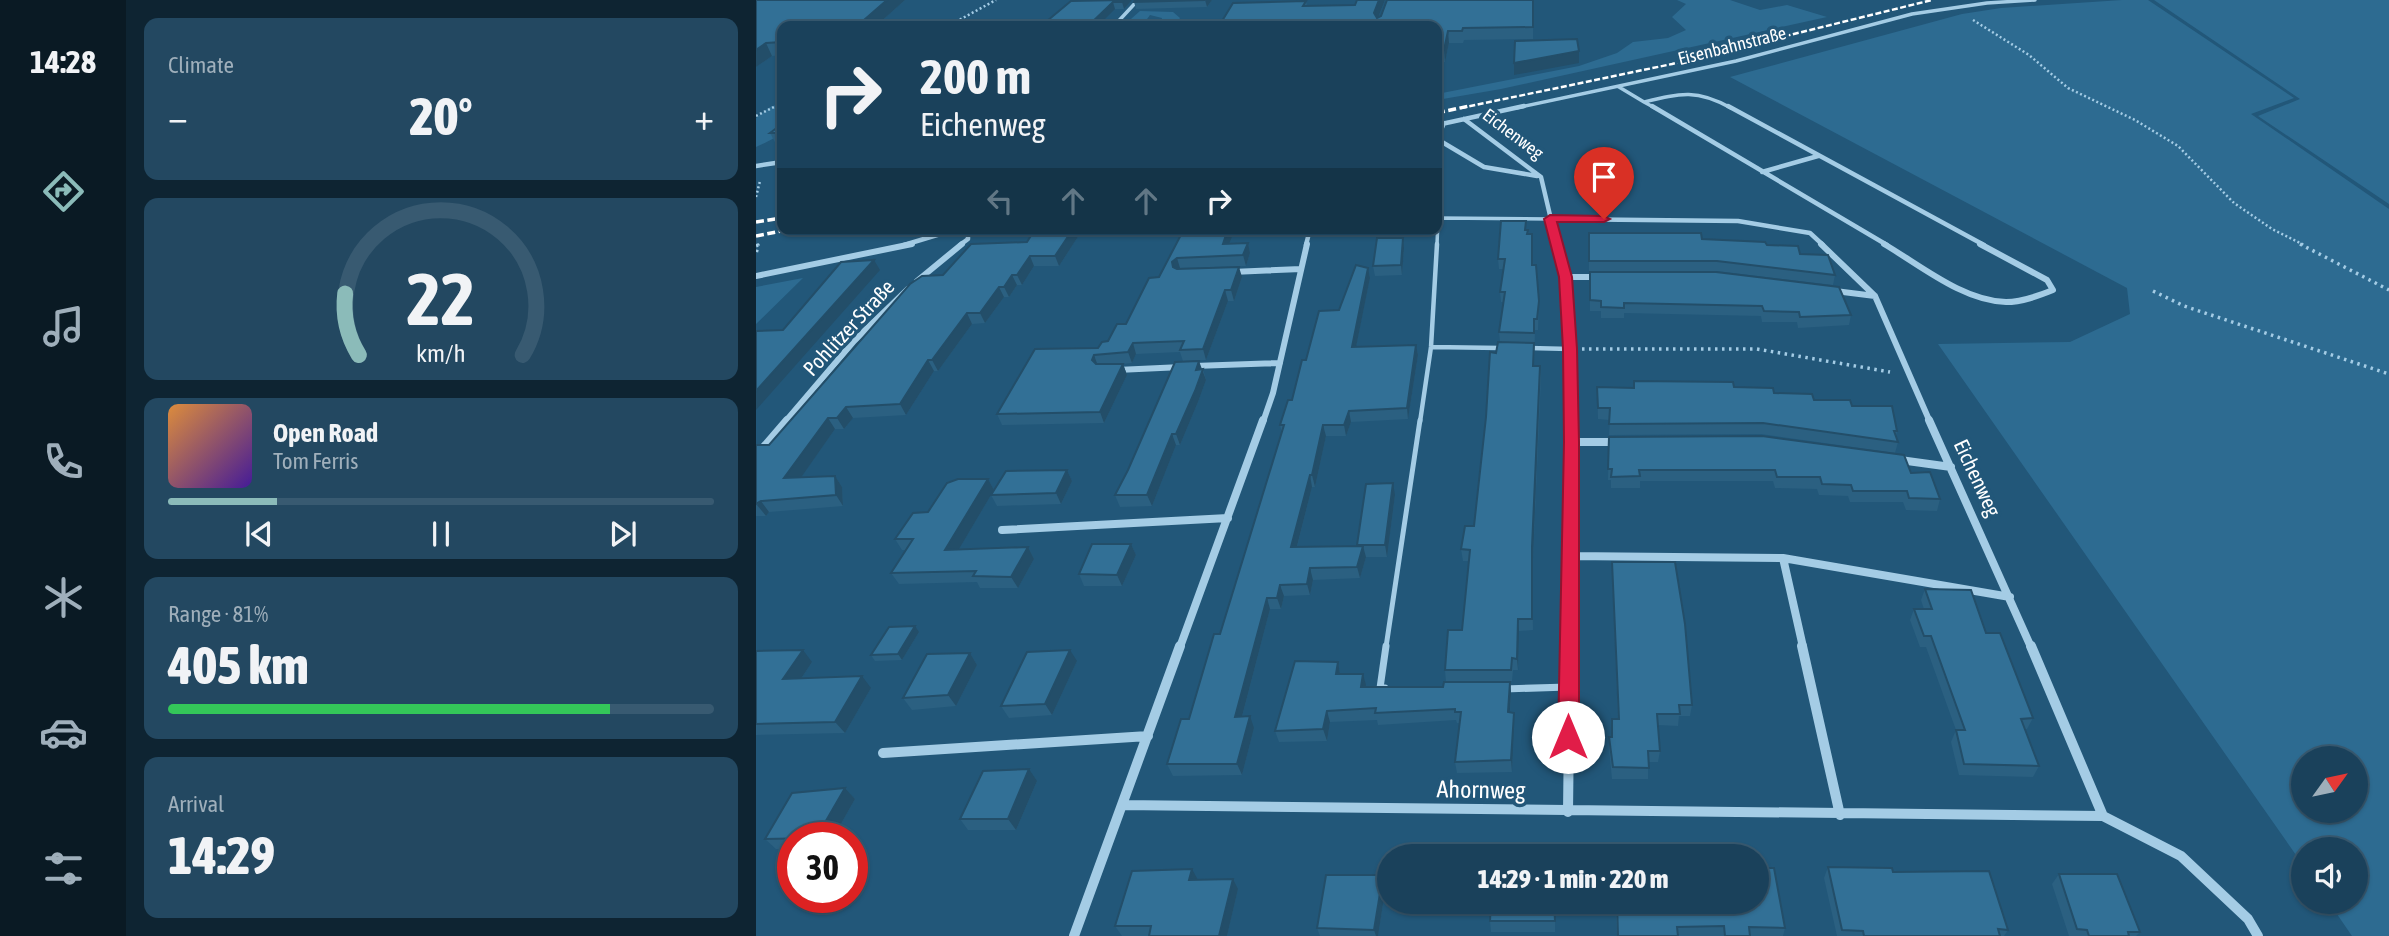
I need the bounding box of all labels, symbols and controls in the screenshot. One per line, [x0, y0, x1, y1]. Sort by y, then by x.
street label: Eisenbahnstraße [1676, 22, 1788, 69]
text: 14:28 [30, 43, 96, 80]
text: 200 m [920, 48, 1031, 104]
icon: right [805, 49, 896, 140]
text: Climate [168, 52, 234, 78]
text: 20° [409, 86, 473, 146]
text: − [168, 95, 188, 138]
text: + [694, 95, 714, 138]
street label: Eichenweg [1479, 104, 1548, 163]
text: Eichenweg [920, 106, 1045, 143]
pin [1574, 147, 1634, 219]
icon: arrive [1585, 158, 1623, 196]
icon: directions [39, 167, 88, 216]
icon: left [981, 182, 1019, 220]
icon: ahead [1054, 182, 1092, 220]
icon: ahead [1127, 182, 1165, 220]
icon: right [1200, 182, 1238, 220]
text: 22 [407, 257, 475, 340]
street label: Pohlitzer Straße [798, 274, 899, 380]
icon: music [39, 302, 88, 351]
text: km/h [416, 338, 466, 366]
text: Open Road [273, 418, 378, 448]
street label: Eichenweg [1950, 435, 2006, 520]
icon: phone [39, 437, 88, 486]
text: Tom Ferris [273, 448, 358, 474]
icon: previous [240, 515, 278, 553]
icon: pause [422, 515, 460, 553]
icon: next [604, 515, 642, 553]
icon: climate [39, 573, 88, 622]
text: Range · 81% [168, 601, 268, 627]
text: 405 km [168, 635, 309, 695]
position arrow [1531, 700, 1605, 774]
icon: car [39, 708, 88, 757]
north arrow [2291, 746, 2368, 822]
map controls [2291, 746, 2368, 914]
street label: Ahornweg [1436, 775, 1526, 804]
text: Arrival [168, 791, 224, 817]
speed limit sign: 30 [777, 822, 868, 913]
text: 14:29 [168, 825, 275, 885]
button: sound [2291, 837, 2368, 914]
icon: filters [39, 844, 88, 893]
text: 14:29 · 1 min · 220 m [1478, 864, 1668, 894]

